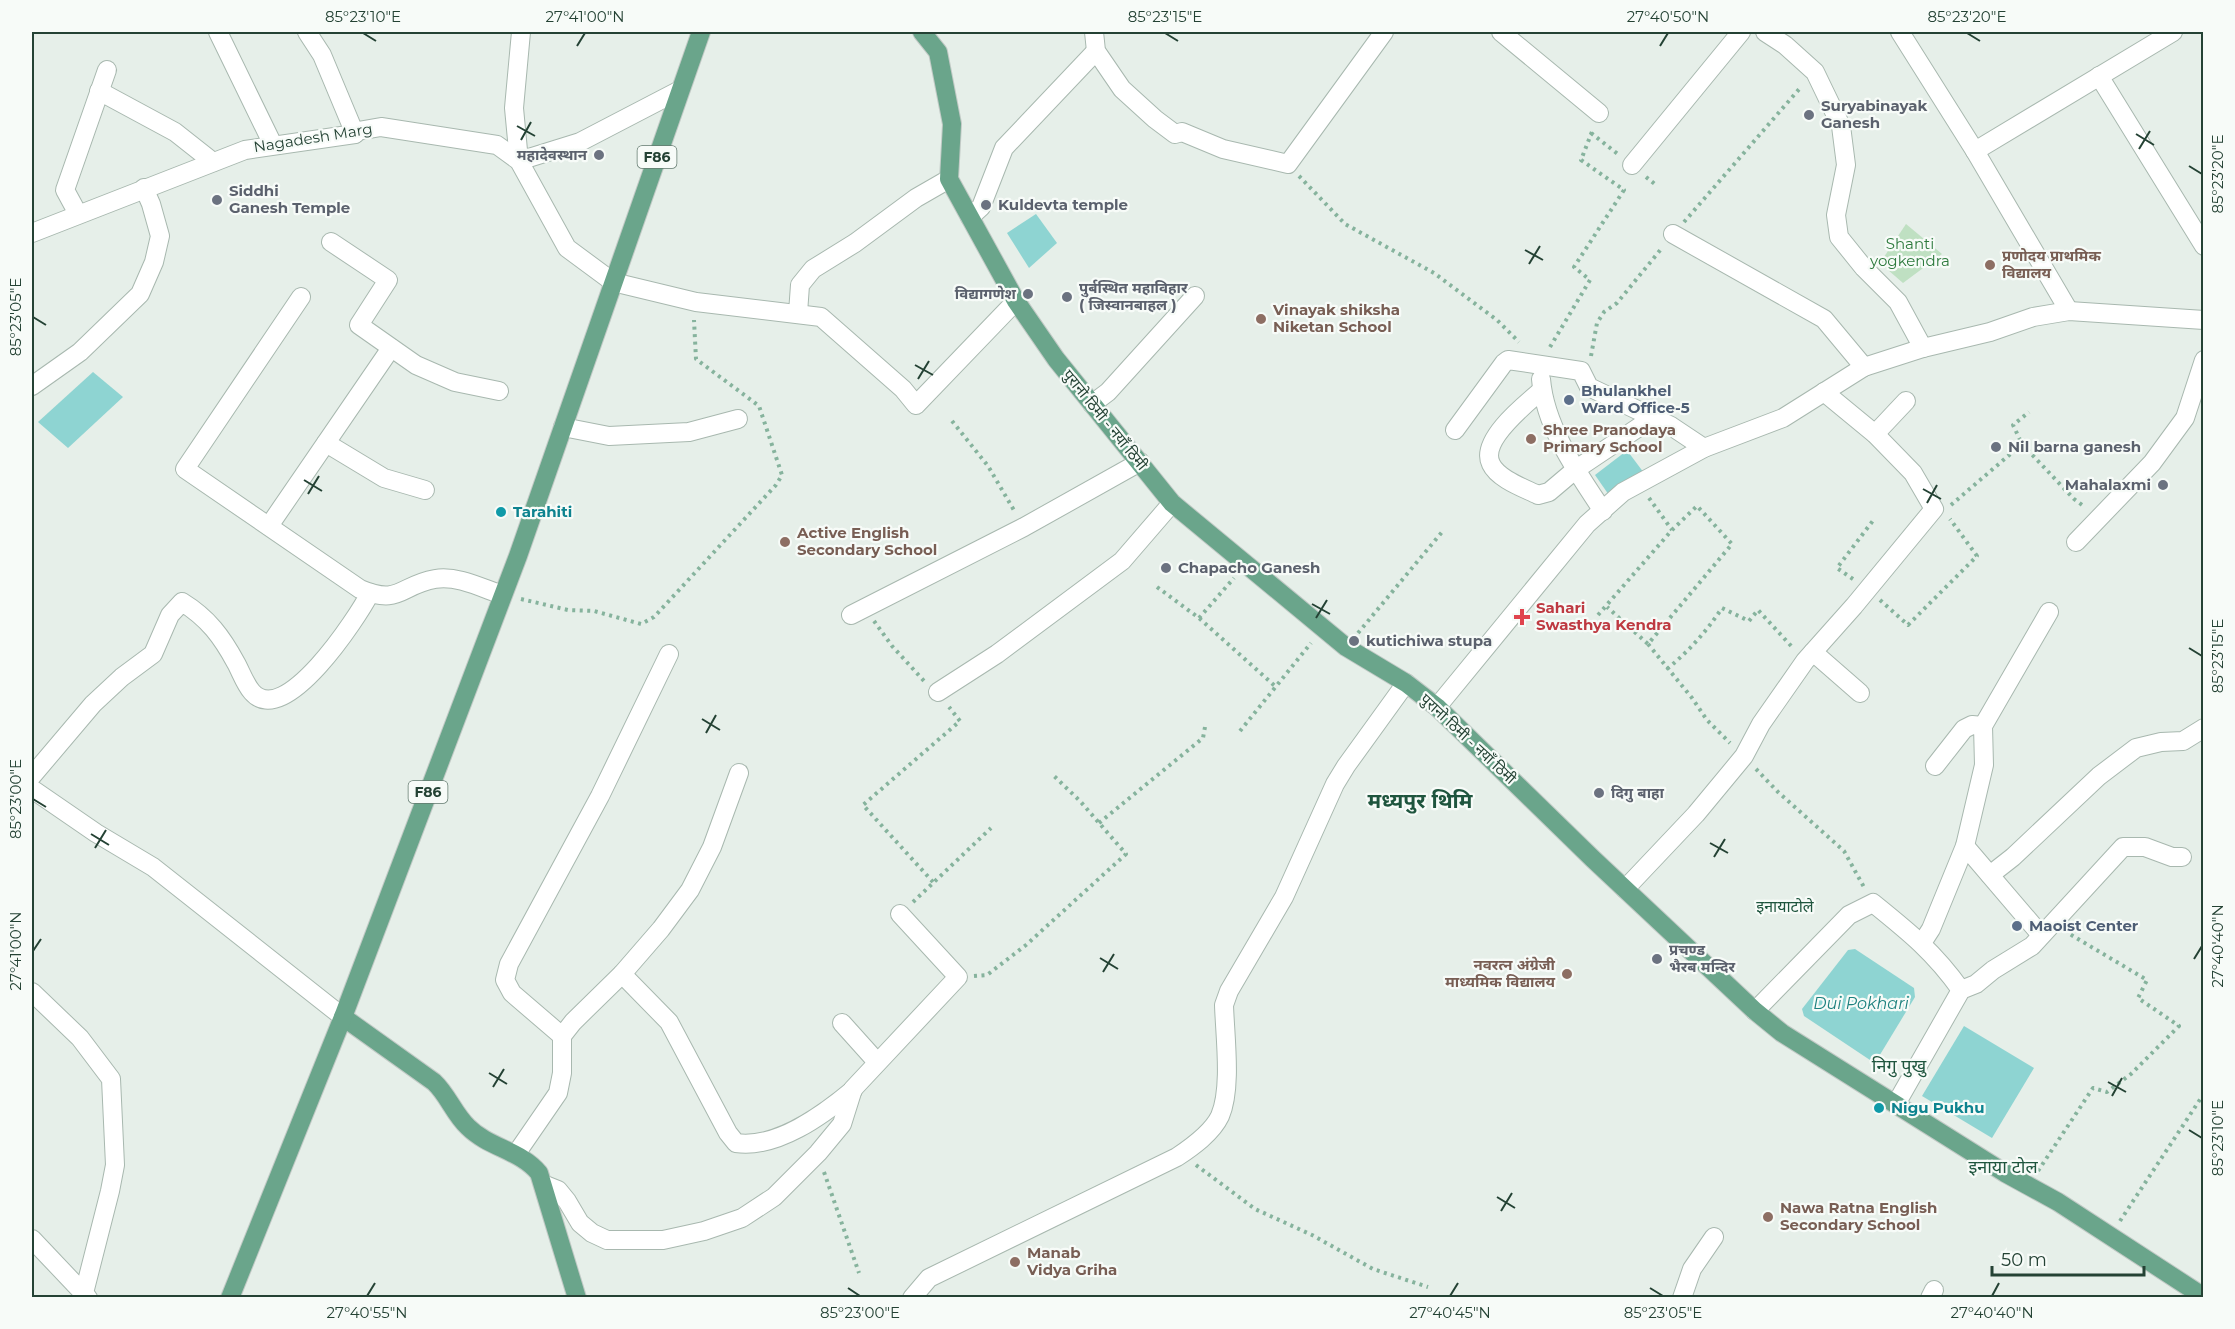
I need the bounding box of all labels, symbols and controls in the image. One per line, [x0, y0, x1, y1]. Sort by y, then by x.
text: 85°23'10"E [325, 7, 401, 26]
text: 27°41'00"N [546, 7, 624, 26]
text: 85°23'15"E [1128, 7, 1202, 26]
text: 27°40'50"N [1627, 7, 1709, 26]
text: 85°23'20"E [1928, 7, 2006, 26]
place label: Suryabinayak Ganesh [1821, 96, 1927, 132]
marker: Suryabinayak Ganesh [1802, 108, 1816, 122]
street label: Nagadesh Marg [252, 119, 374, 156]
text: 85°23'20"E [2208, 135, 2227, 213]
place label: महादेवस्थान [517, 145, 588, 164]
road number: F86 [638, 146, 676, 168]
marker: महादेवस्थान [592, 148, 606, 162]
place label: Siddhi Ganesh Temple [229, 181, 350, 217]
marker: Siddhi Ganesh Temple [210, 193, 224, 207]
place label: Kuldevta temple [998, 195, 1128, 214]
marker: Kuldevta temple [979, 198, 993, 212]
park label: Shanti yogkendra [1869, 234, 1950, 270]
place label: प्रणोदय प्राथमिक विद्यालय [2002, 246, 2101, 282]
marker: प्रणोदय प्राथमिक विद्यालय [1983, 258, 1997, 272]
text: 85°23'05"E [6, 278, 25, 356]
place label: पुर्बस्थित महाविहार ( जिस्वानबाहल ) [1079, 278, 1188, 314]
place label: विद्यागणेश [955, 284, 1017, 303]
marker: विद्यागणेश [1021, 287, 1035, 301]
marker: पुर्बस्थित महाविहार ( जिस्वानबाहल ) [1060, 290, 1074, 304]
place label: Vinayak shiksha Niketan School [1272, 300, 1400, 336]
marker: Vinayak shiksha Niketan School [1254, 312, 1268, 326]
street label: पुरानो ठिमी - नयाँ ठिमी [1058, 366, 1152, 475]
place label: Bhulankhel Ward Office-5 [1581, 381, 1690, 417]
marker: Bhulankhel Ward Office-5 [1562, 393, 1576, 407]
place label: Shree Pranodaya Primary School [1543, 420, 1676, 456]
marker: Shree Pranodaya Primary School [1524, 432, 1538, 446]
place label: Nil barna ganesh [2008, 437, 2141, 456]
marker: Nil barna ganesh [1989, 440, 2003, 454]
place label: Mahalaxmi [2065, 475, 2151, 494]
marker: Mahalaxmi [2156, 478, 2170, 492]
place label: Tarahiti [513, 502, 572, 521]
marker: Tarahiti [494, 505, 508, 519]
place label: Active English Secondary School [796, 523, 937, 559]
marker: Active English Secondary School [778, 535, 792, 549]
place label: Chapacho Ganesh [1178, 558, 1320, 577]
marker: Chapacho Ganesh [1159, 561, 1173, 575]
place label: Sahari Swasthya Kendra [1536, 598, 1671, 634]
marker: Sahari Swasthya Kendra [1513, 608, 1531, 626]
text: 85°23'15"E [2208, 619, 2227, 693]
place label: kutichiwa stupa [1366, 631, 1492, 650]
marker: kutichiwa stupa [1347, 634, 1361, 648]
street label: पुरानो ठिमी - नयाँ ठिमी [1416, 689, 1521, 789]
text: 85°23'00"E [6, 759, 25, 839]
road number: F86 [408, 781, 448, 803]
place label: दिगु बाहा [1611, 783, 1665, 803]
marker: दिगु बाहा [1592, 786, 1606, 800]
district label: मध्यपुर थिमि [1368, 788, 1473, 814]
district label: इनायाटोले [1756, 897, 1815, 916]
text: 27°40'40"N [2208, 904, 2227, 988]
text: 27°41'00"N [6, 912, 25, 990]
place label: Maoist Center [2029, 916, 2139, 935]
marker: Maoist Center [2010, 919, 2024, 933]
place label: प्रचण्ड भैरब मन्दिर [1669, 940, 1735, 976]
marker: प्रचण्ड भैरब मन्दिर [1650, 952, 1664, 966]
place label: नवरत्न अंग्रेजी माध्यमिक विद्यालय [1445, 955, 1556, 991]
marker: नवरत्न अंग्रेजी माध्यमिक विद्यालय [1560, 967, 1574, 981]
water label: Dui Pokhari [1813, 994, 1909, 1013]
district label: निगु पुखु [1872, 1055, 1927, 1078]
place label: Nigu Pukhu [1891, 1098, 1984, 1117]
text: 85°23'10"E [2208, 1100, 2227, 1176]
marker: Nigu Pukhu [1872, 1101, 1886, 1115]
district label: इनाया टोल [1968, 1156, 2038, 1178]
place label: Nawa Ratna English Secondary School [1780, 1198, 1937, 1234]
marker: Nawa Ratna English Secondary School [1761, 1210, 1775, 1224]
scale bar [1992, 1239, 2144, 1277]
place label: Manab Vidya Griha [1026, 1243, 1117, 1279]
text: 50 m [2001, 1249, 2047, 1271]
marker: Manab Vidya Griha [1008, 1255, 1022, 1269]
text: 27°40'55"N [327, 1303, 407, 1322]
text: 85°23'00"E [820, 1303, 900, 1322]
text: 27°40'45"N [1409, 1303, 1491, 1322]
text: 85°23'05"E [1624, 1303, 1702, 1322]
text: 27°40'40"N [1950, 1303, 2034, 1322]

